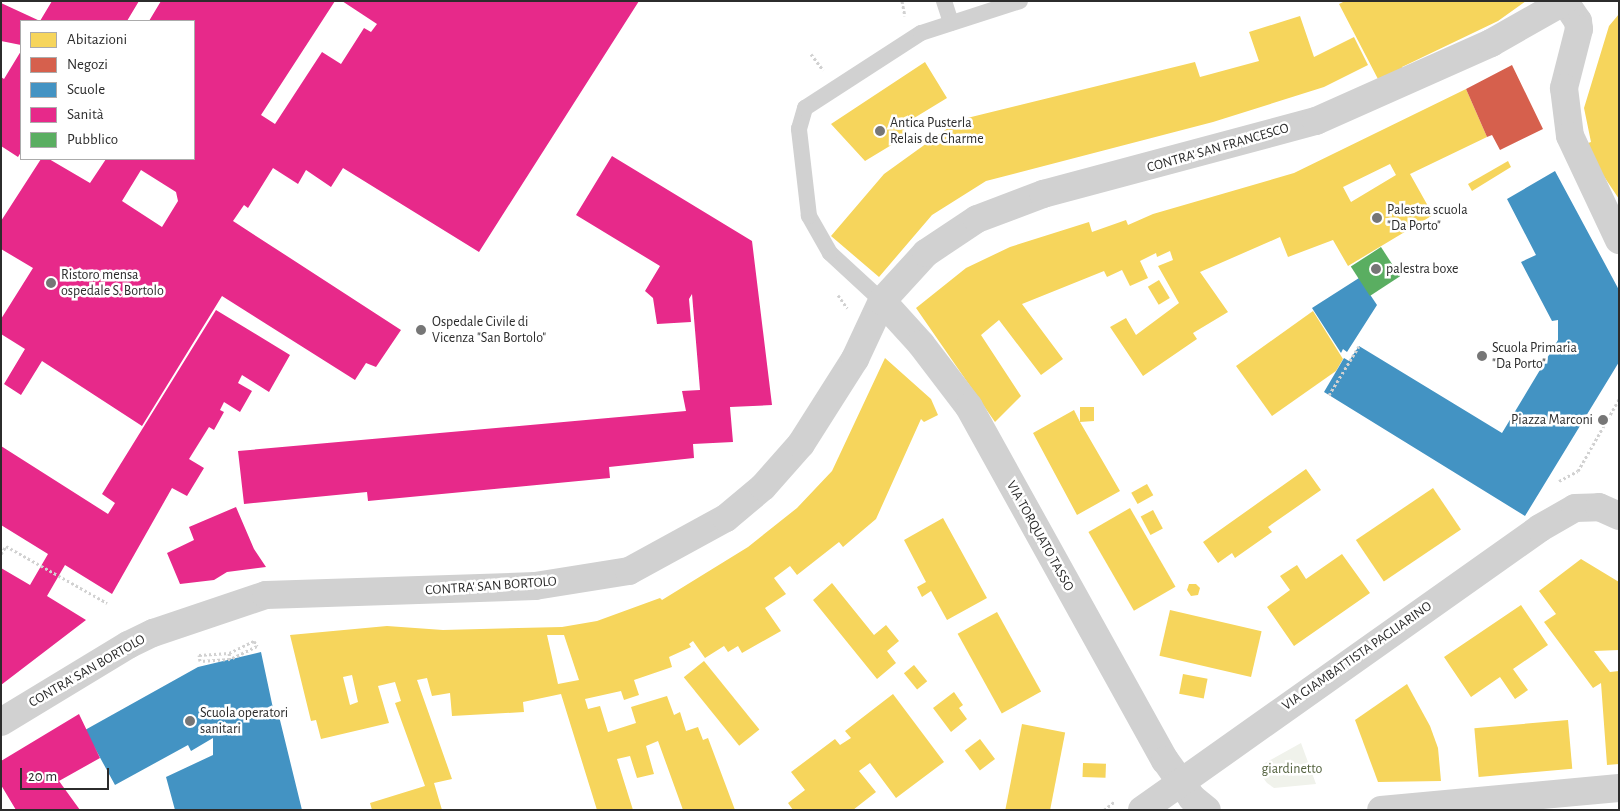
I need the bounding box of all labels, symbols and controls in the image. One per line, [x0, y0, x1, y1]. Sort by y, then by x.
legend [20, 20, 195, 160]
text: Abitazioni [67, 32, 127, 47]
text: Negozi [67, 57, 108, 72]
text: Scuole [67, 82, 105, 97]
text: Sanità [67, 107, 104, 122]
place label: Antica Pusterla Relais de Charme [890, 115, 984, 148]
street label: CONTRA' SAN FRANCESCO [1145, 120, 1291, 176]
marker: Antica Pusterla Relais de Charme [874, 125, 886, 137]
text: Pubblico [67, 132, 118, 147]
place label: Palestra scuola "Da Porto" [1387, 202, 1468, 234]
marker: Palestra scuola "Da Porto" [1371, 212, 1383, 224]
place label: palestra boxe [1386, 261, 1458, 277]
marker: palestra boxe [1370, 263, 1382, 275]
place label: Ristoro mensa ospedale S. Bortolo [61, 267, 164, 300]
marker: Ristoro mensa ospedale S. Bortolo [45, 277, 57, 289]
place label: Ospedale Civile di Vicenza "San Bortolo" [432, 314, 546, 347]
marker: Ospedale Civile di Vicenza "San Bortolo" [414, 323, 428, 337]
place label: Scuola Primaria "Da Porto" [1492, 340, 1577, 372]
marker: Scuola Primaria "Da Porto" [1476, 350, 1488, 362]
place label: Piazza Marconi [1511, 412, 1593, 428]
marker: Piazza Marconi [1597, 414, 1609, 426]
street label: VIA TORQUATO TASSO [1003, 478, 1077, 594]
street label: CONTRA' SAN BORTOLO [425, 573, 557, 599]
street label: VIA GIAMBATTISTA PAGLIARINO [1279, 598, 1435, 714]
street label: CONTRA' SAN BORTOLO [26, 631, 148, 711]
place label: Scuola operatori sanitari [200, 705, 288, 738]
marker: Scuola operatori sanitari [184, 715, 196, 727]
scale bar [22, 758, 111, 790]
park label: giardinetto [1262, 761, 1322, 777]
text: 20 m [28, 769, 57, 784]

